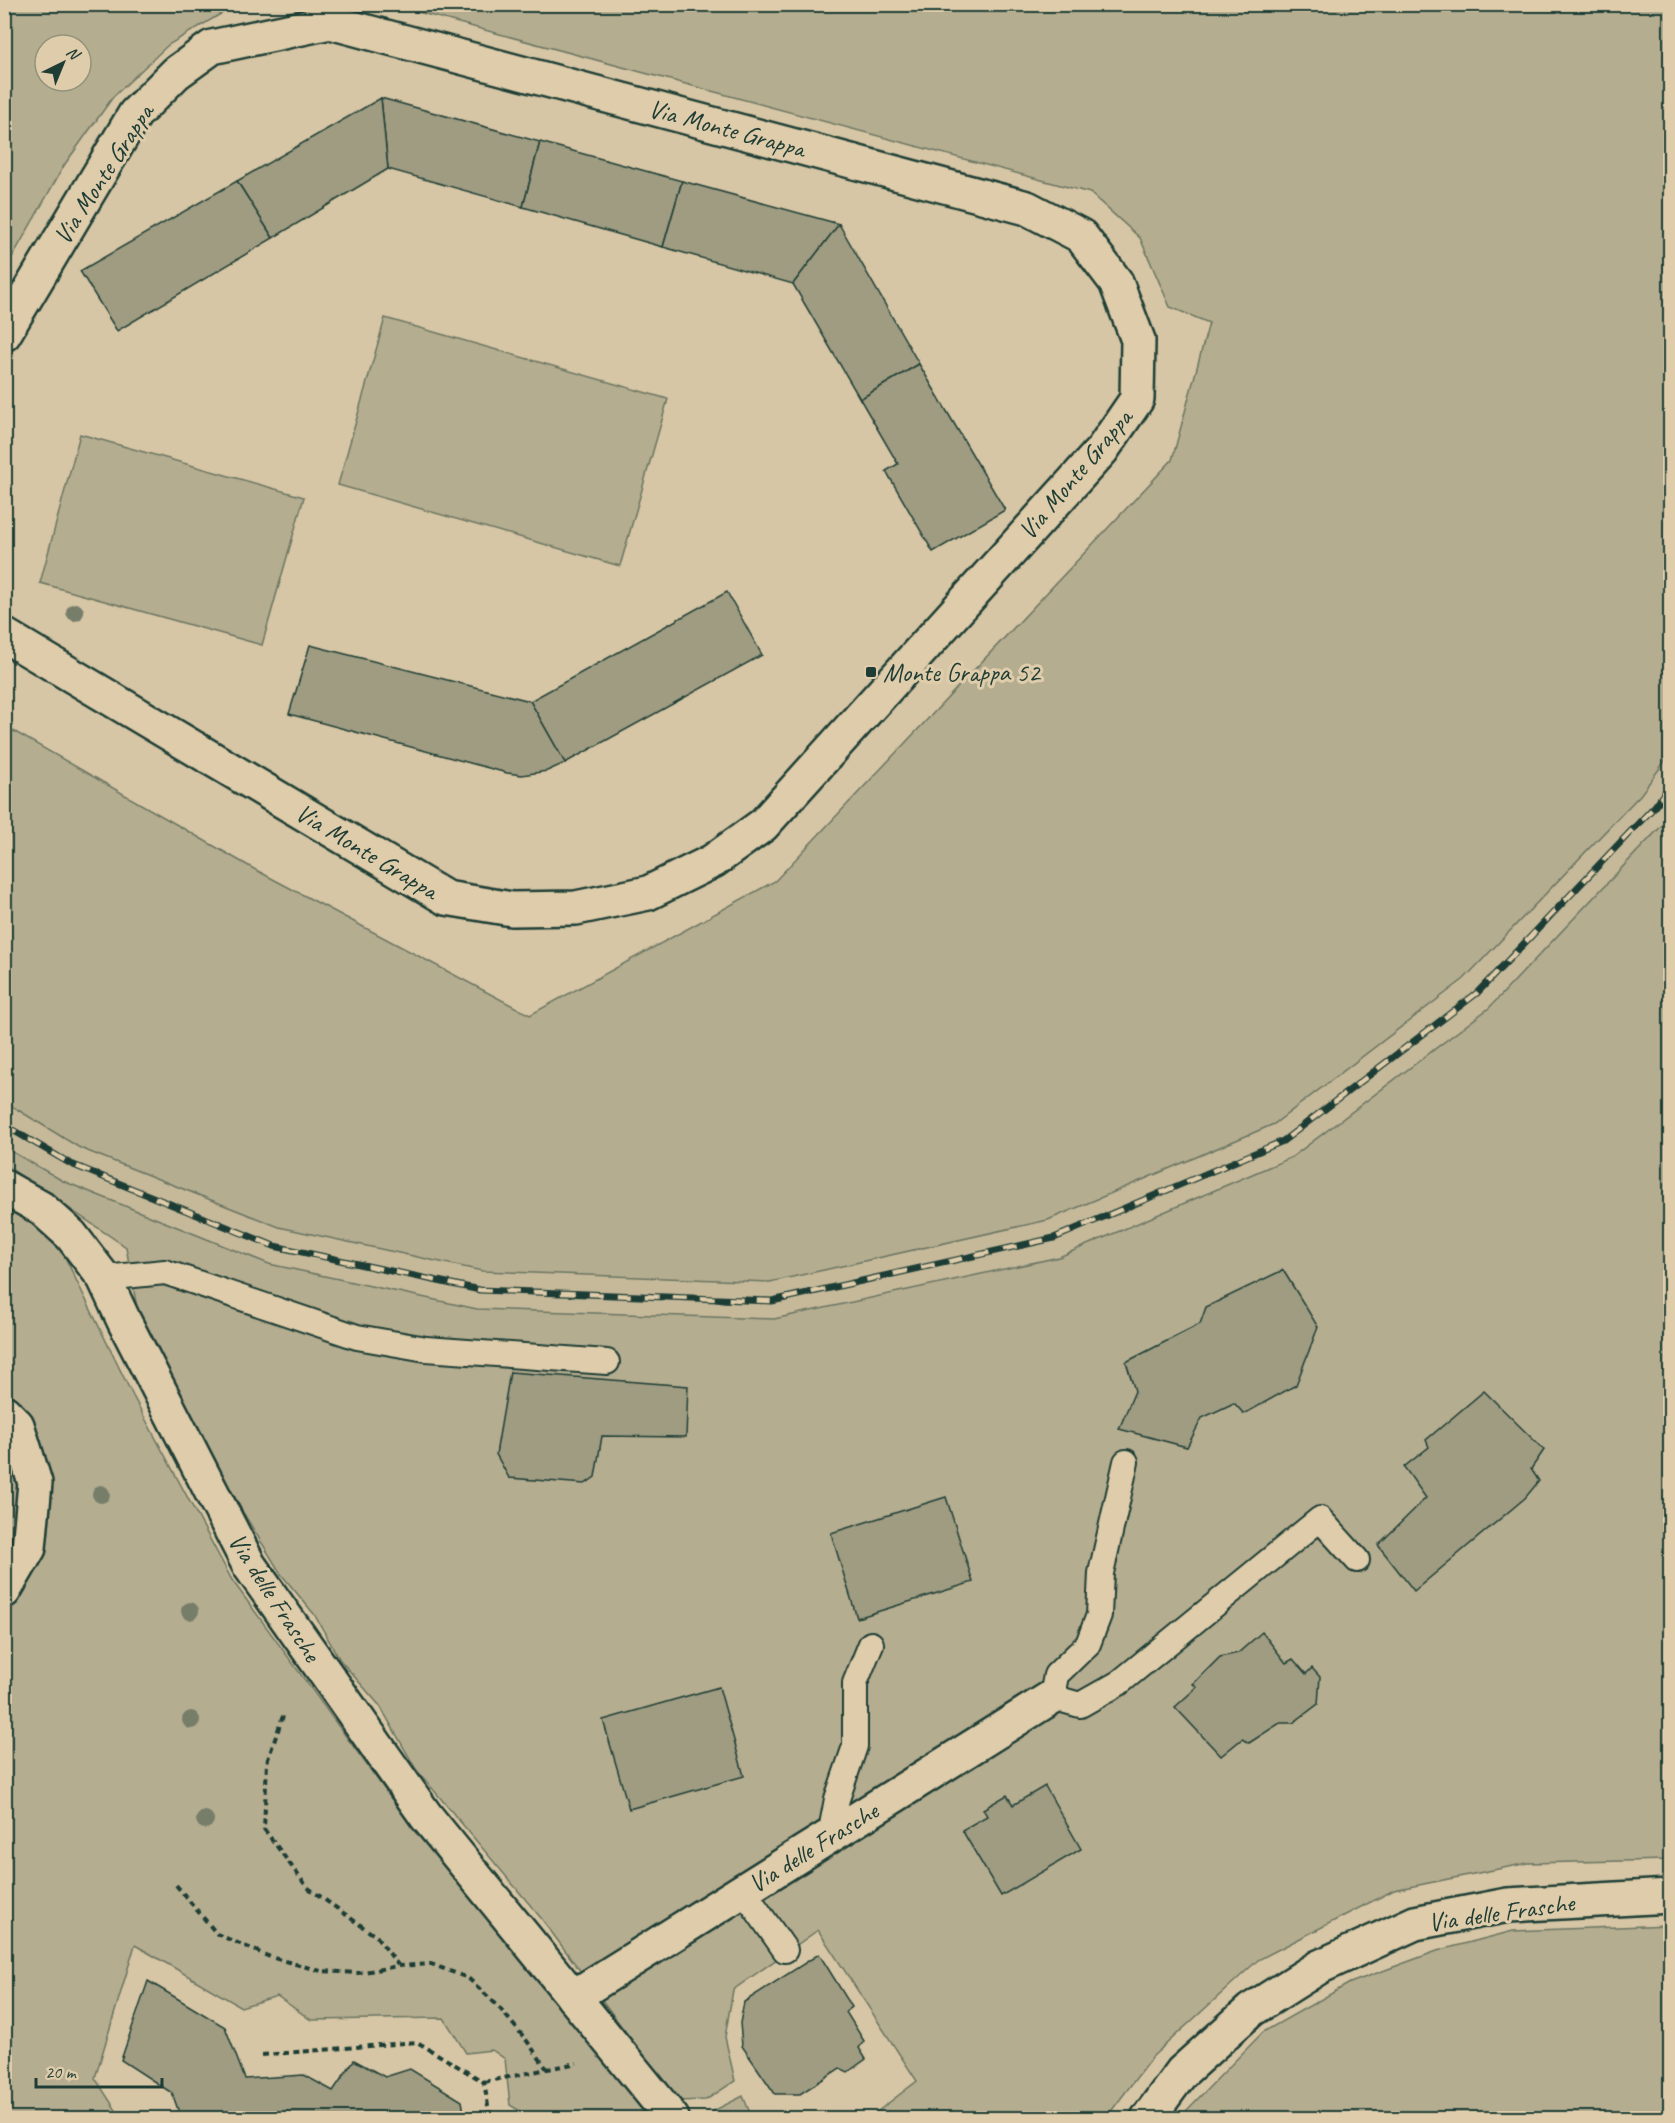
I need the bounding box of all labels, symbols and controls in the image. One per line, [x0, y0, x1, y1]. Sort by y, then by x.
north arrow [33, 33, 93, 93]
text: N [62, 42, 85, 66]
street label: Via Monte Grappa [645, 92, 811, 166]
street label: Via Monte Grappa [46, 96, 162, 250]
street label: Via Monte Grappa [1011, 401, 1141, 546]
place label: Monte Grappa 52 [883, 656, 1042, 689]
marker: Monte Grappa 52 [864, 665, 878, 679]
street label: Via Monte Grappa [290, 796, 446, 908]
street label: Via delle Frasche [221, 1527, 329, 1669]
street label: Via delle Frasche [742, 1794, 886, 1900]
street label: Via delle Frasche [1426, 1886, 1578, 1939]
scale bar [36, 2051, 162, 2089]
text: 20 m [45, 2061, 78, 2083]

